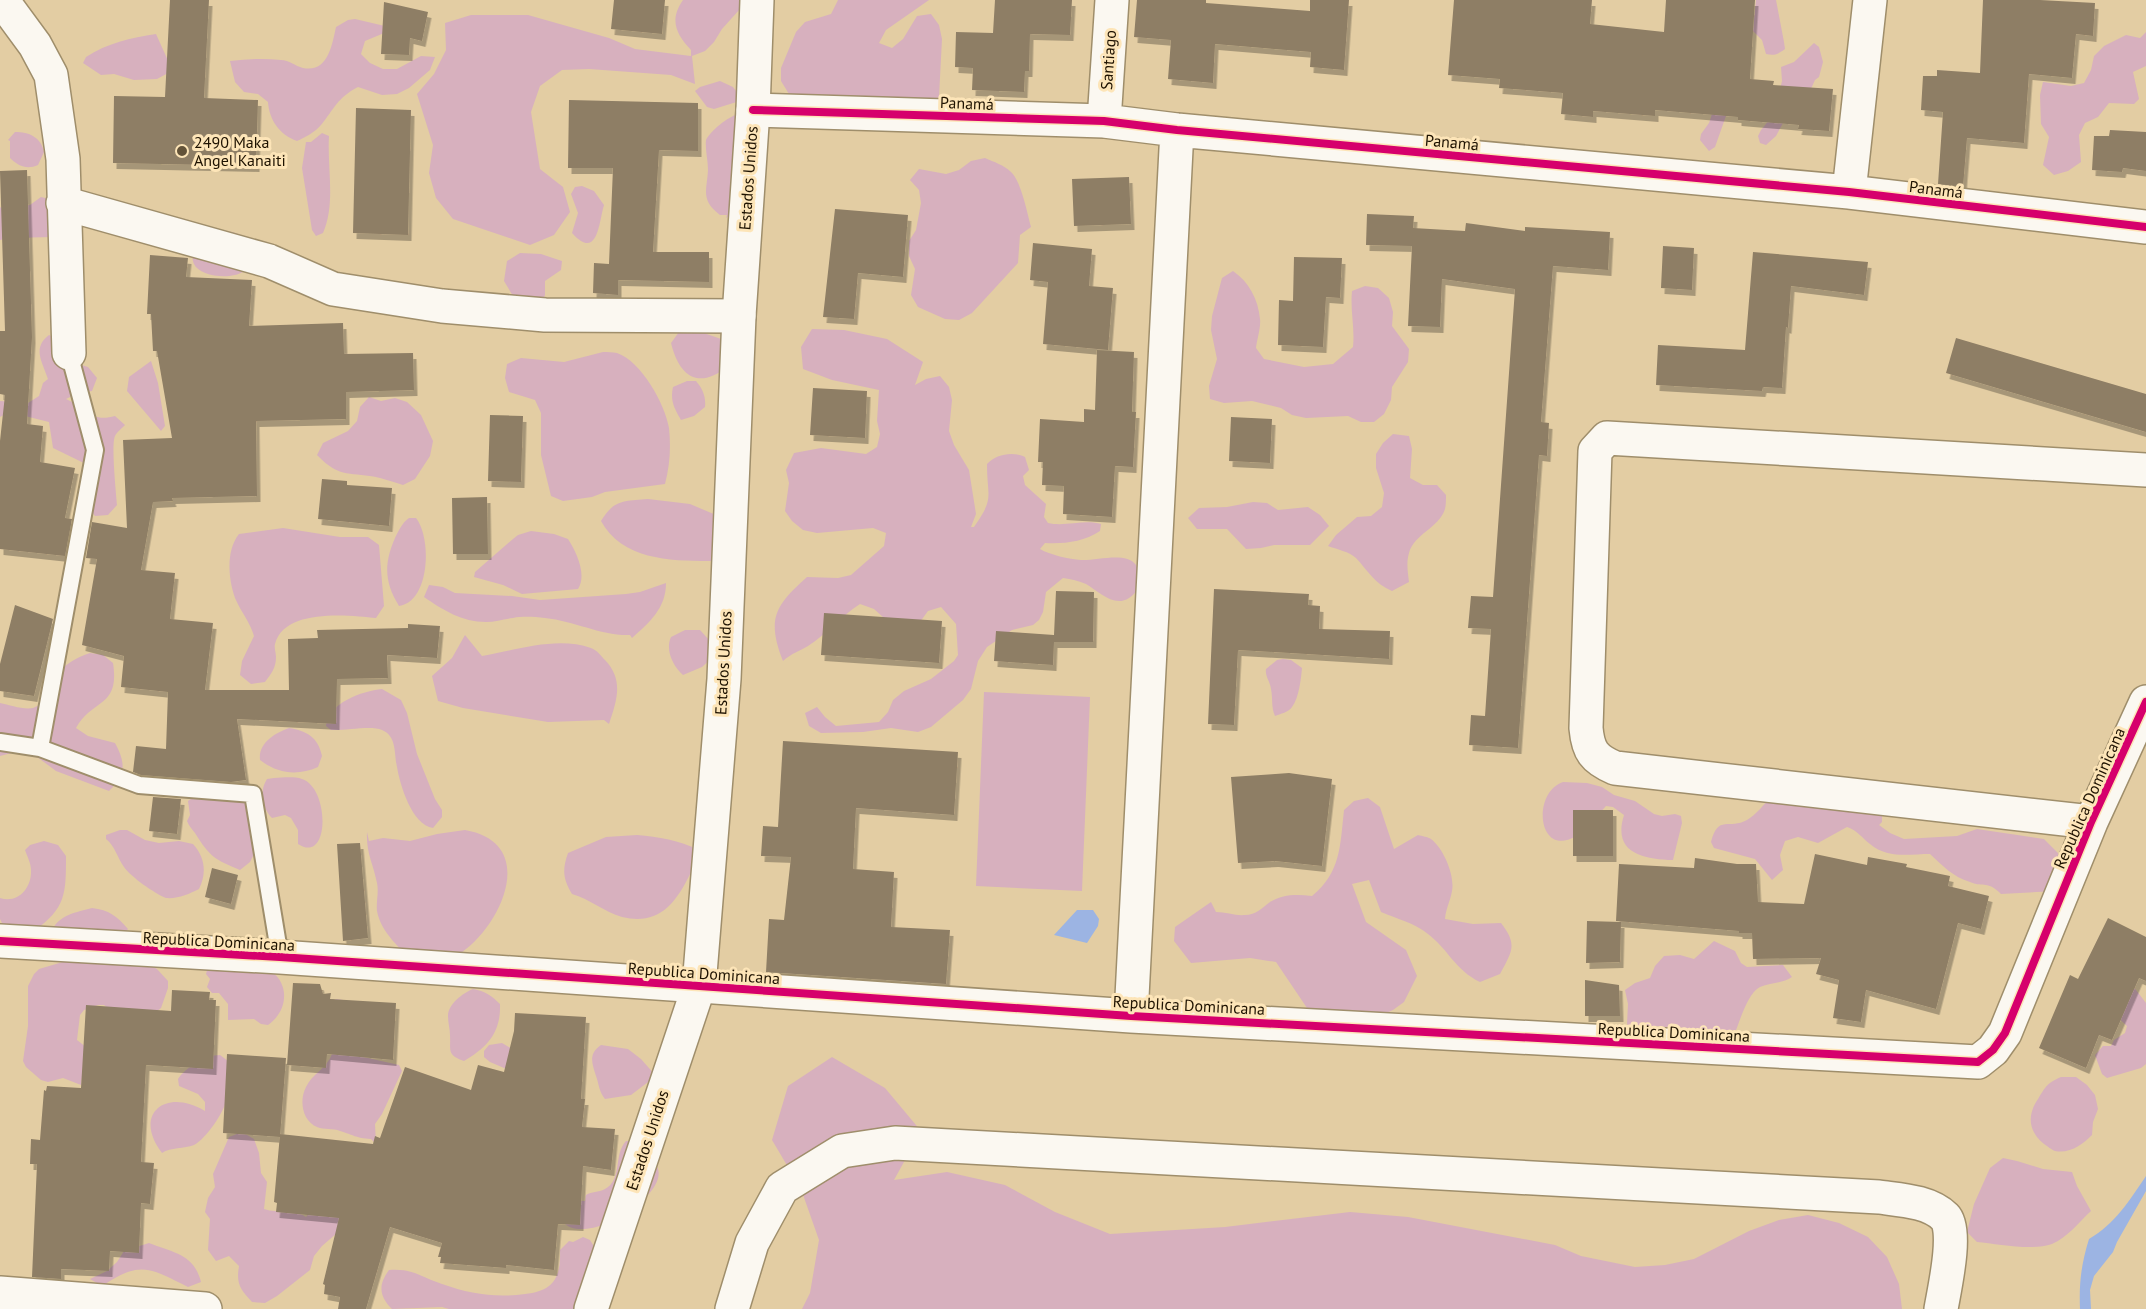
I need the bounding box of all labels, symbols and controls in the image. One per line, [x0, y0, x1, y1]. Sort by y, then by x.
street label: Santiago [1096, 29, 1120, 91]
street label: Panamá [940, 92, 994, 114]
street label: Estados Unidos [734, 125, 762, 231]
street label: Panamá [1424, 130, 1480, 154]
place label: 2490 Maka Angel Kanaiti [194, 132, 286, 170]
marker: 2490 Maka Angel Kanaiti [175, 144, 189, 158]
street label: Panamá [1908, 176, 1964, 202]
street label: Estados Unidos [710, 610, 736, 716]
street label: Republica Dominicana [2049, 724, 2129, 872]
street label: Republica Dominicana [142, 927, 296, 955]
street label: Republica Dominicana [627, 958, 781, 988]
street label: Republica Dominicana [1112, 991, 1266, 1019]
street label: Republica Dominicana [1597, 1018, 1751, 1046]
street label: Estados Unidos [621, 1087, 673, 1193]

